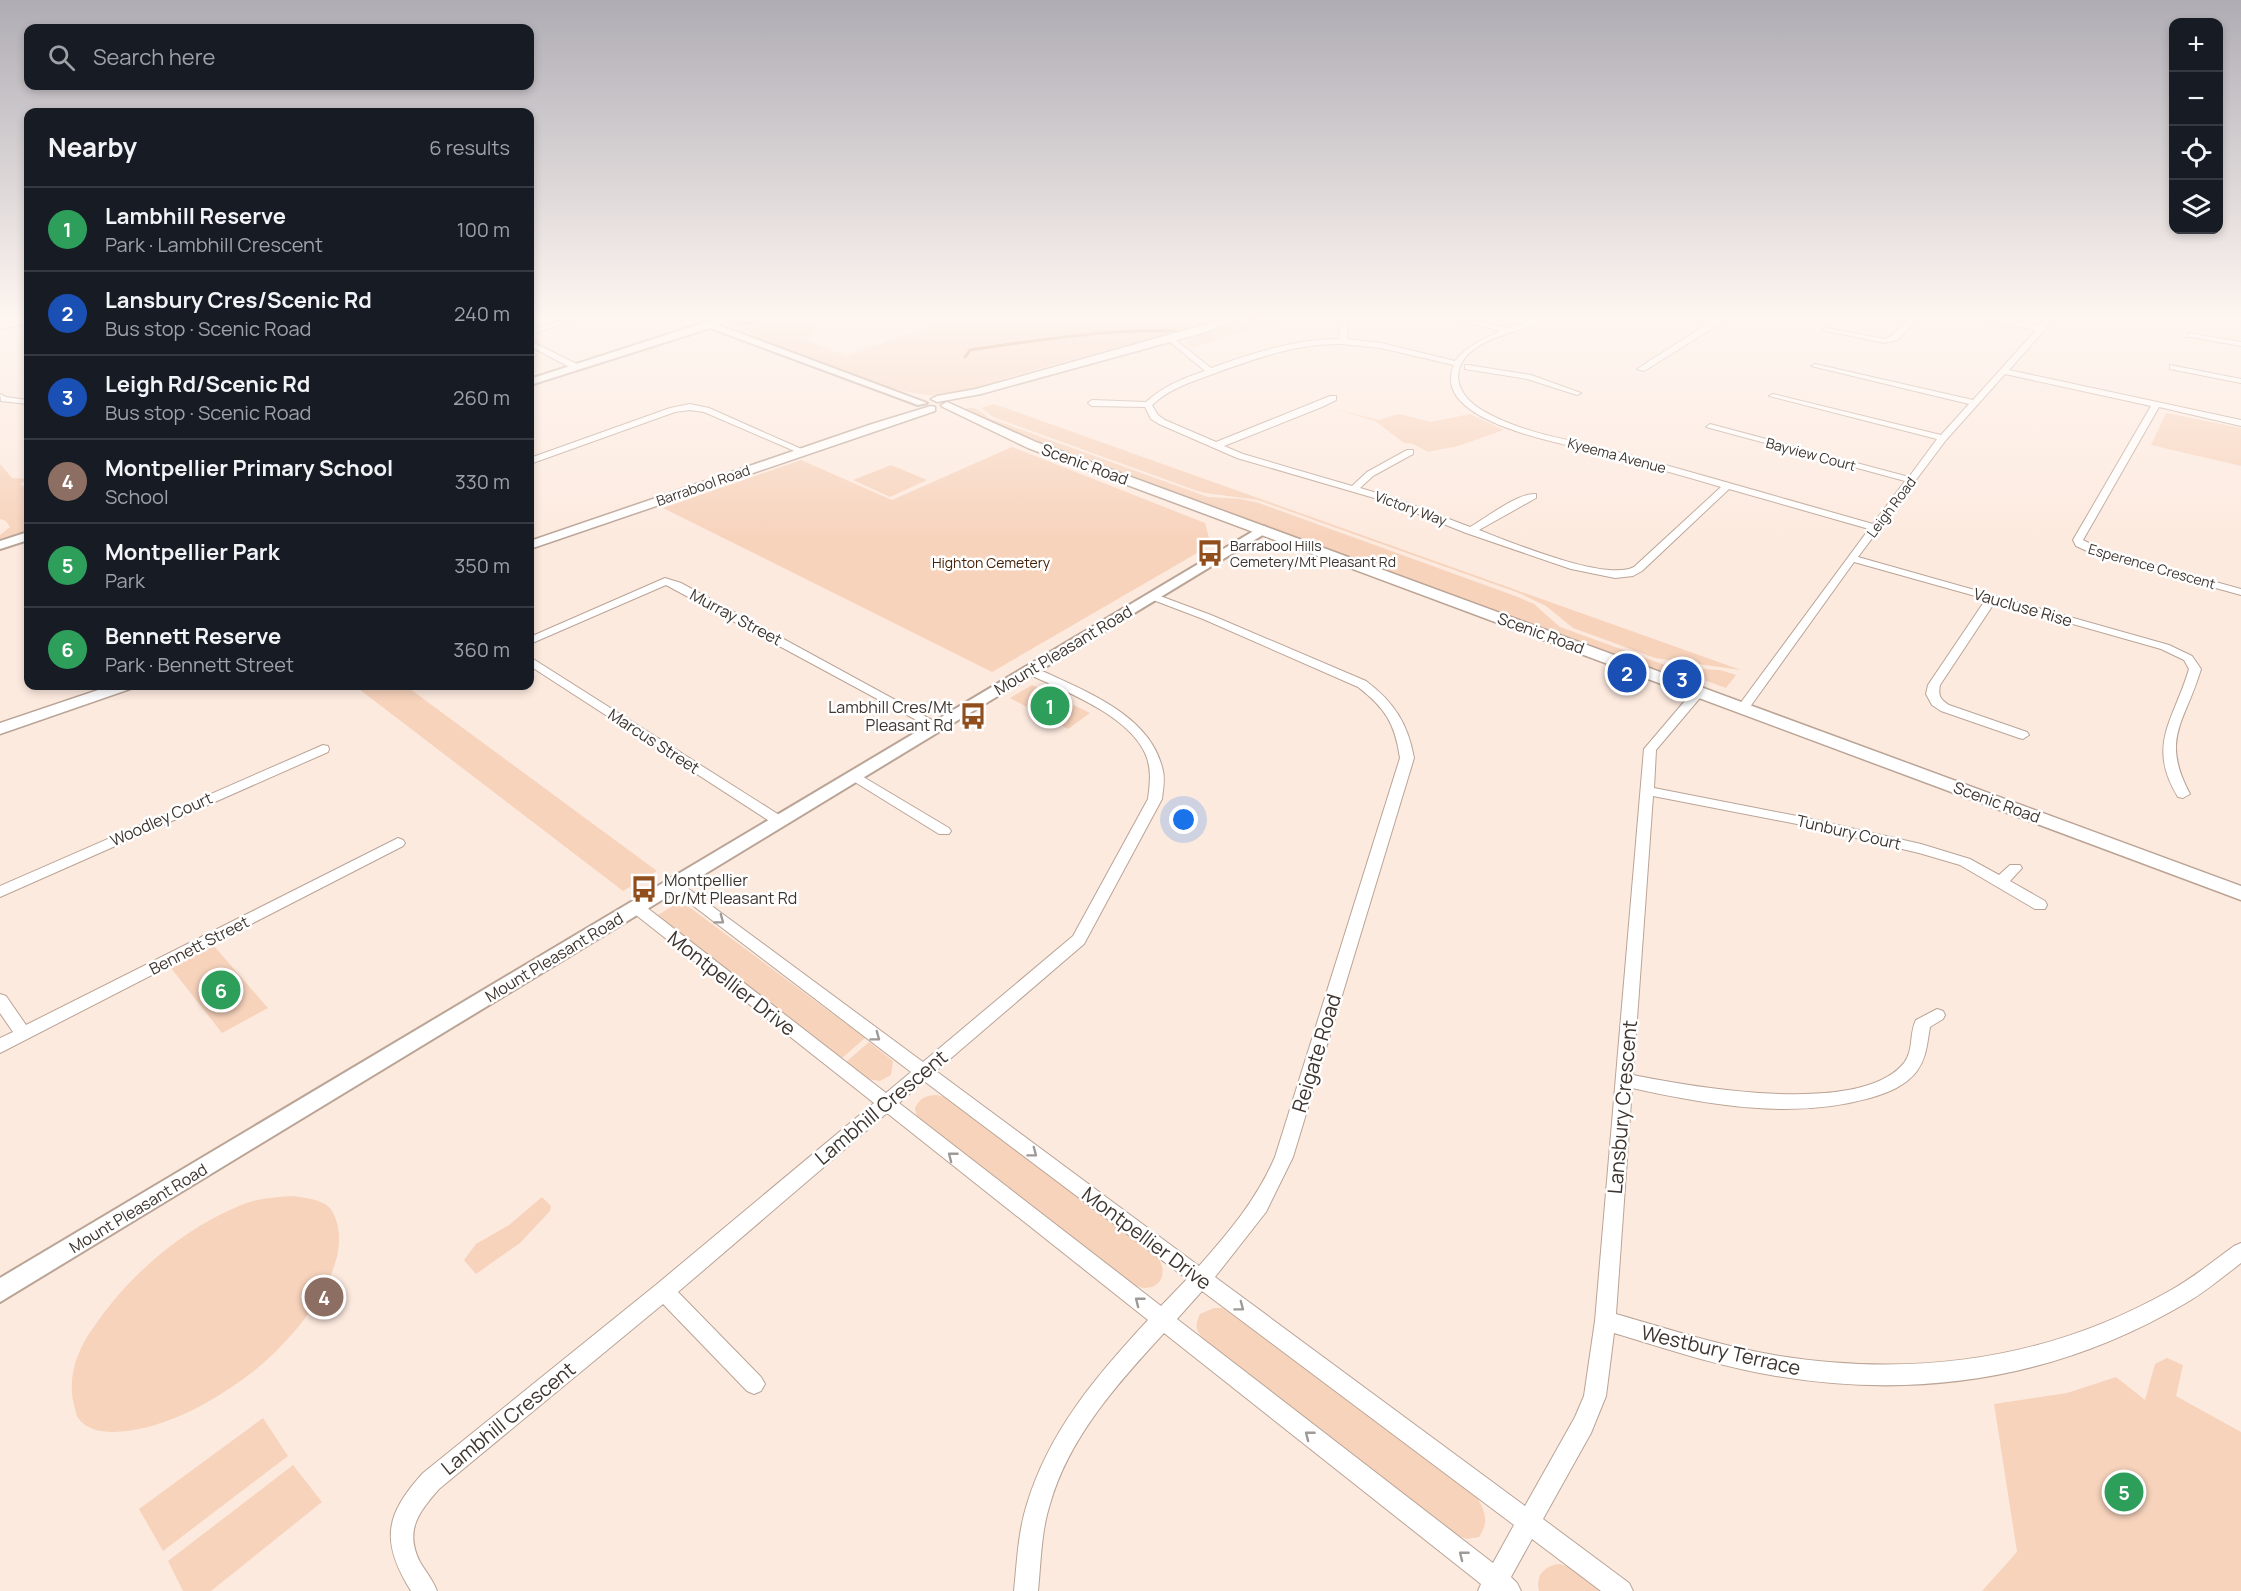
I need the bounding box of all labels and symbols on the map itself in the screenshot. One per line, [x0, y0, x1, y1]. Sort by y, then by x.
street label: Kyeema Avenue [1566, 433, 1668, 477]
street label: Bayview Court [1764, 433, 1858, 475]
street label: Scenic Road [1039, 438, 1131, 490]
street label: Barrabool Road [654, 460, 752, 510]
street label: Leigh Road [1862, 473, 1920, 541]
street label: Victory Way [1372, 486, 1450, 530]
place label: Barrabool Hills Cemetery/Mt Pleasant Rd [1230, 536, 1396, 571]
bus stop icon: Barrabool Hills Cemetery/Mt Pleasant Rd [1195, 538, 1225, 568]
street label: Esperence Crescent [2086, 539, 2218, 593]
park label: Highton Cemetery [932, 553, 1051, 572]
street label: Vaucluse Rise [1971, 582, 2075, 632]
street label: Murray Street [686, 584, 786, 650]
street label: Mount Pleasant Road [990, 600, 1136, 700]
street label: Scenic Road [1495, 607, 1587, 659]
pin: 2 [1608, 650, 1646, 696]
pin: 3 [1662, 656, 1702, 702]
pin: 1 [1030, 684, 1070, 728]
place label: Lambhill Cres/Mt Pleasant Rd [828, 696, 953, 736]
bus stop icon: Lambhill Cres/Mt Pleasant Rd [958, 701, 988, 731]
street label: Marcus Street [604, 703, 704, 779]
street label: Scenic Road [1951, 776, 2043, 828]
street label: Woodley Court [106, 787, 216, 851]
your location [1169, 805, 1198, 834]
street label: Tunbury Court [1795, 809, 1903, 855]
place label: Montpellier Dr/Mt Pleasant Rd [664, 869, 797, 909]
bus stop icon: Montpellier Dr/Mt Pleasant Rd [629, 874, 659, 904]
street label: Mount Pleasant Road [481, 907, 627, 1007]
street label: Bennett Street [145, 910, 253, 980]
one-way arrow [713, 913, 724, 924]
street label: Montpellier Drive [662, 924, 802, 1042]
pin: 6 [202, 968, 240, 1012]
street label: Reigate Road [1285, 990, 1347, 1116]
street label: Lansbury Crescent [1601, 1019, 1643, 1195]
one-way arrow [870, 1029, 881, 1040]
street label: Lambhill Crescent [809, 1043, 953, 1171]
one-way arrow [1026, 1146, 1037, 1157]
one-way arrow [948, 1152, 959, 1163]
street label: Mount Pleasant Road [65, 1158, 211, 1258]
street label: Montpellier Drive [1077, 1180, 1217, 1296]
pin: 4 [304, 1274, 344, 1320]
one-way arrow [1135, 1298, 1146, 1309]
one-way arrow [1233, 1300, 1244, 1311]
street label: Westbury Terrace [1639, 1319, 1803, 1381]
street label: Lambhill Crescent [435, 1355, 581, 1481]
one-way arrow [1305, 1431, 1316, 1442]
pin: 5 [2104, 1470, 2144, 1514]
one-way arrow [1458, 1551, 1469, 1562]

